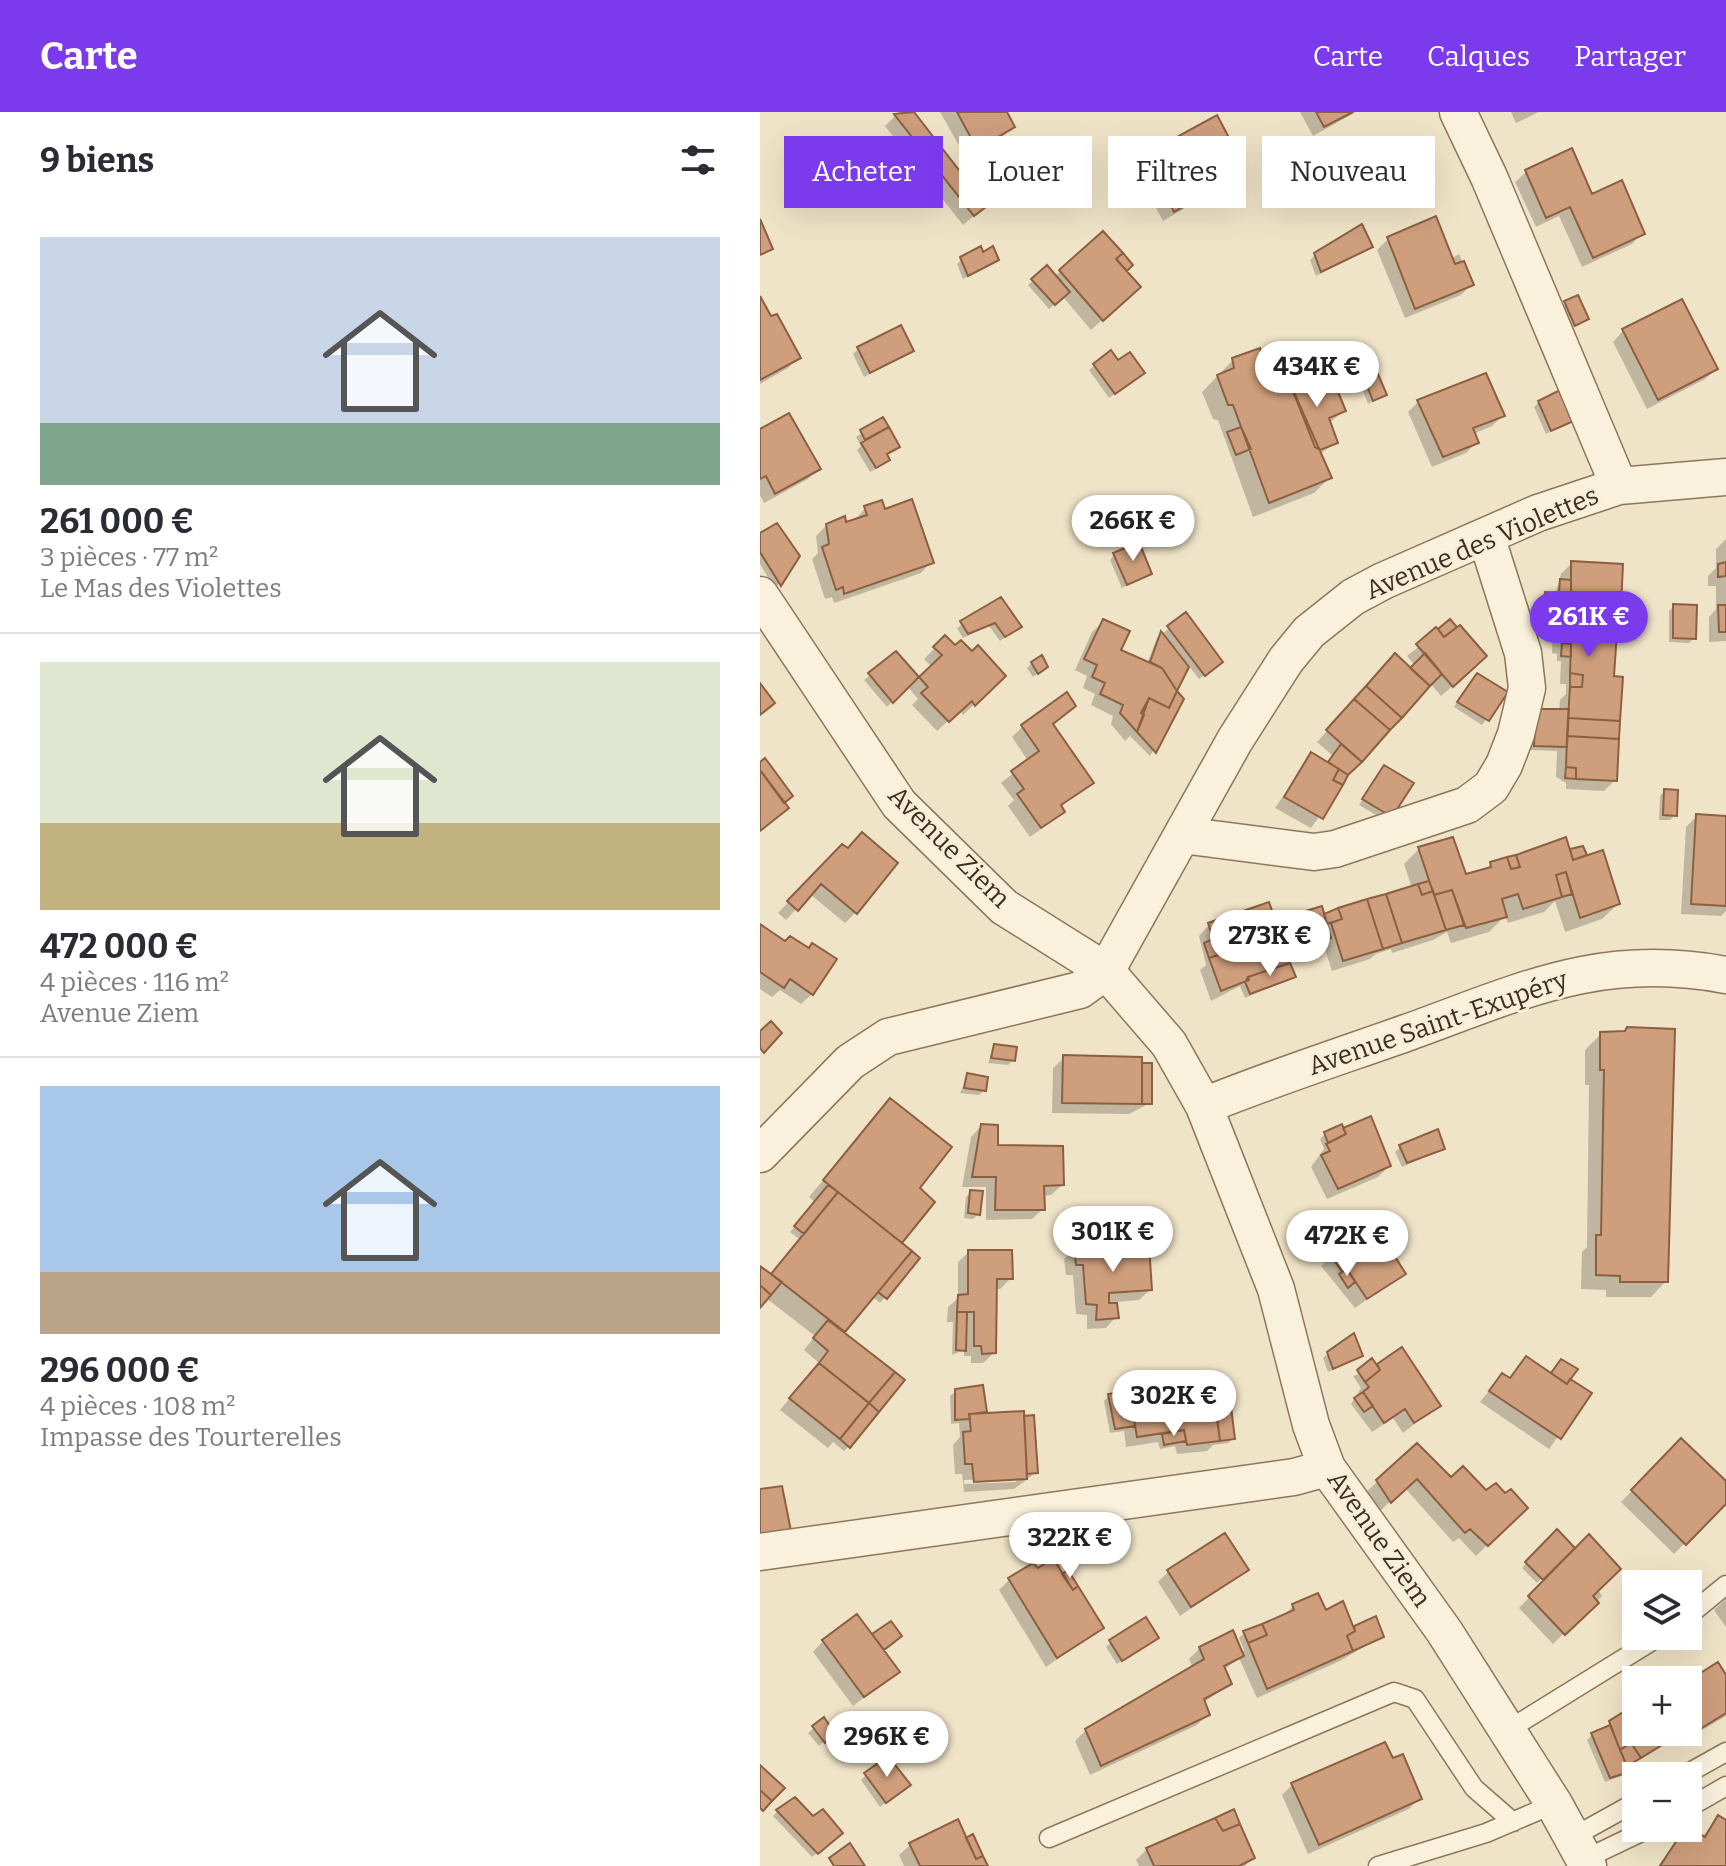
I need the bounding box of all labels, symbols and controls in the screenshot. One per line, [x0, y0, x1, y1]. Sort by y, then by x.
text: Carte [40, 33, 138, 79]
text: Carte [1313, 40, 1383, 73]
text: Calques [1427, 40, 1530, 73]
text: Partager [1574, 40, 1686, 73]
chip: Acheter [784, 136, 943, 208]
chip: Louer [959, 136, 1092, 208]
chip: Filtres [1108, 136, 1246, 208]
chip: Nouveau [1262, 136, 1435, 208]
icon: filters [676, 138, 720, 182]
text: 9 biens [40, 140, 154, 181]
icon: home [308, 289, 452, 433]
pin: 434K € [1252, 341, 1382, 409]
text: 434K € [1273, 351, 1361, 382]
street label: Avenue des Violettes [1361, 480, 1603, 606]
pin: 266K € [1068, 495, 1198, 563]
text: 261 000 € [40, 501, 194, 542]
text: 266K € [1090, 505, 1176, 536]
text: 3 pièces · 77 m² [40, 542, 218, 573]
text: Le Mas des Violettes [40, 573, 282, 604]
pin: 261K € [1524, 591, 1654, 659]
text: 261K € [1548, 601, 1630, 632]
icon: home [308, 714, 452, 858]
street label: Avenue Ziem [882, 780, 1016, 914]
pin: 273K € [1205, 910, 1335, 978]
text: 273K € [1228, 920, 1312, 951]
text: 472 000 € [40, 926, 198, 967]
street label: Avenue Saint-Exupéry [1304, 964, 1572, 1082]
text: 4 pièces · 116 m² [40, 967, 229, 998]
text: Avenue Ziem [40, 998, 199, 1029]
icon: home [308, 1138, 452, 1282]
pin: 301K € [1048, 1206, 1178, 1274]
pin: 472K € [1282, 1210, 1412, 1278]
text: 301K € [1071, 1216, 1155, 1247]
text: 472K € [1304, 1220, 1390, 1251]
text: 296 000 € [40, 1350, 200, 1391]
pin: 302K € [1109, 1370, 1239, 1438]
text: 302K € [1130, 1380, 1218, 1411]
text: 4 pièces · 108 m² [40, 1391, 235, 1422]
text: Impasse des Tourterelles [40, 1422, 342, 1453]
street label: Avenue Ziem [1321, 1465, 1437, 1613]
pin: 322K € [1005, 1512, 1135, 1580]
text: 322K € [1027, 1522, 1113, 1553]
map controls [1622, 1570, 1702, 1842]
button: layers [1622, 1570, 1702, 1650]
button: + [1622, 1666, 1702, 1746]
pin: 296K € [822, 1711, 952, 1779]
text: 296K € [844, 1721, 930, 1752]
button: − [1622, 1762, 1702, 1842]

